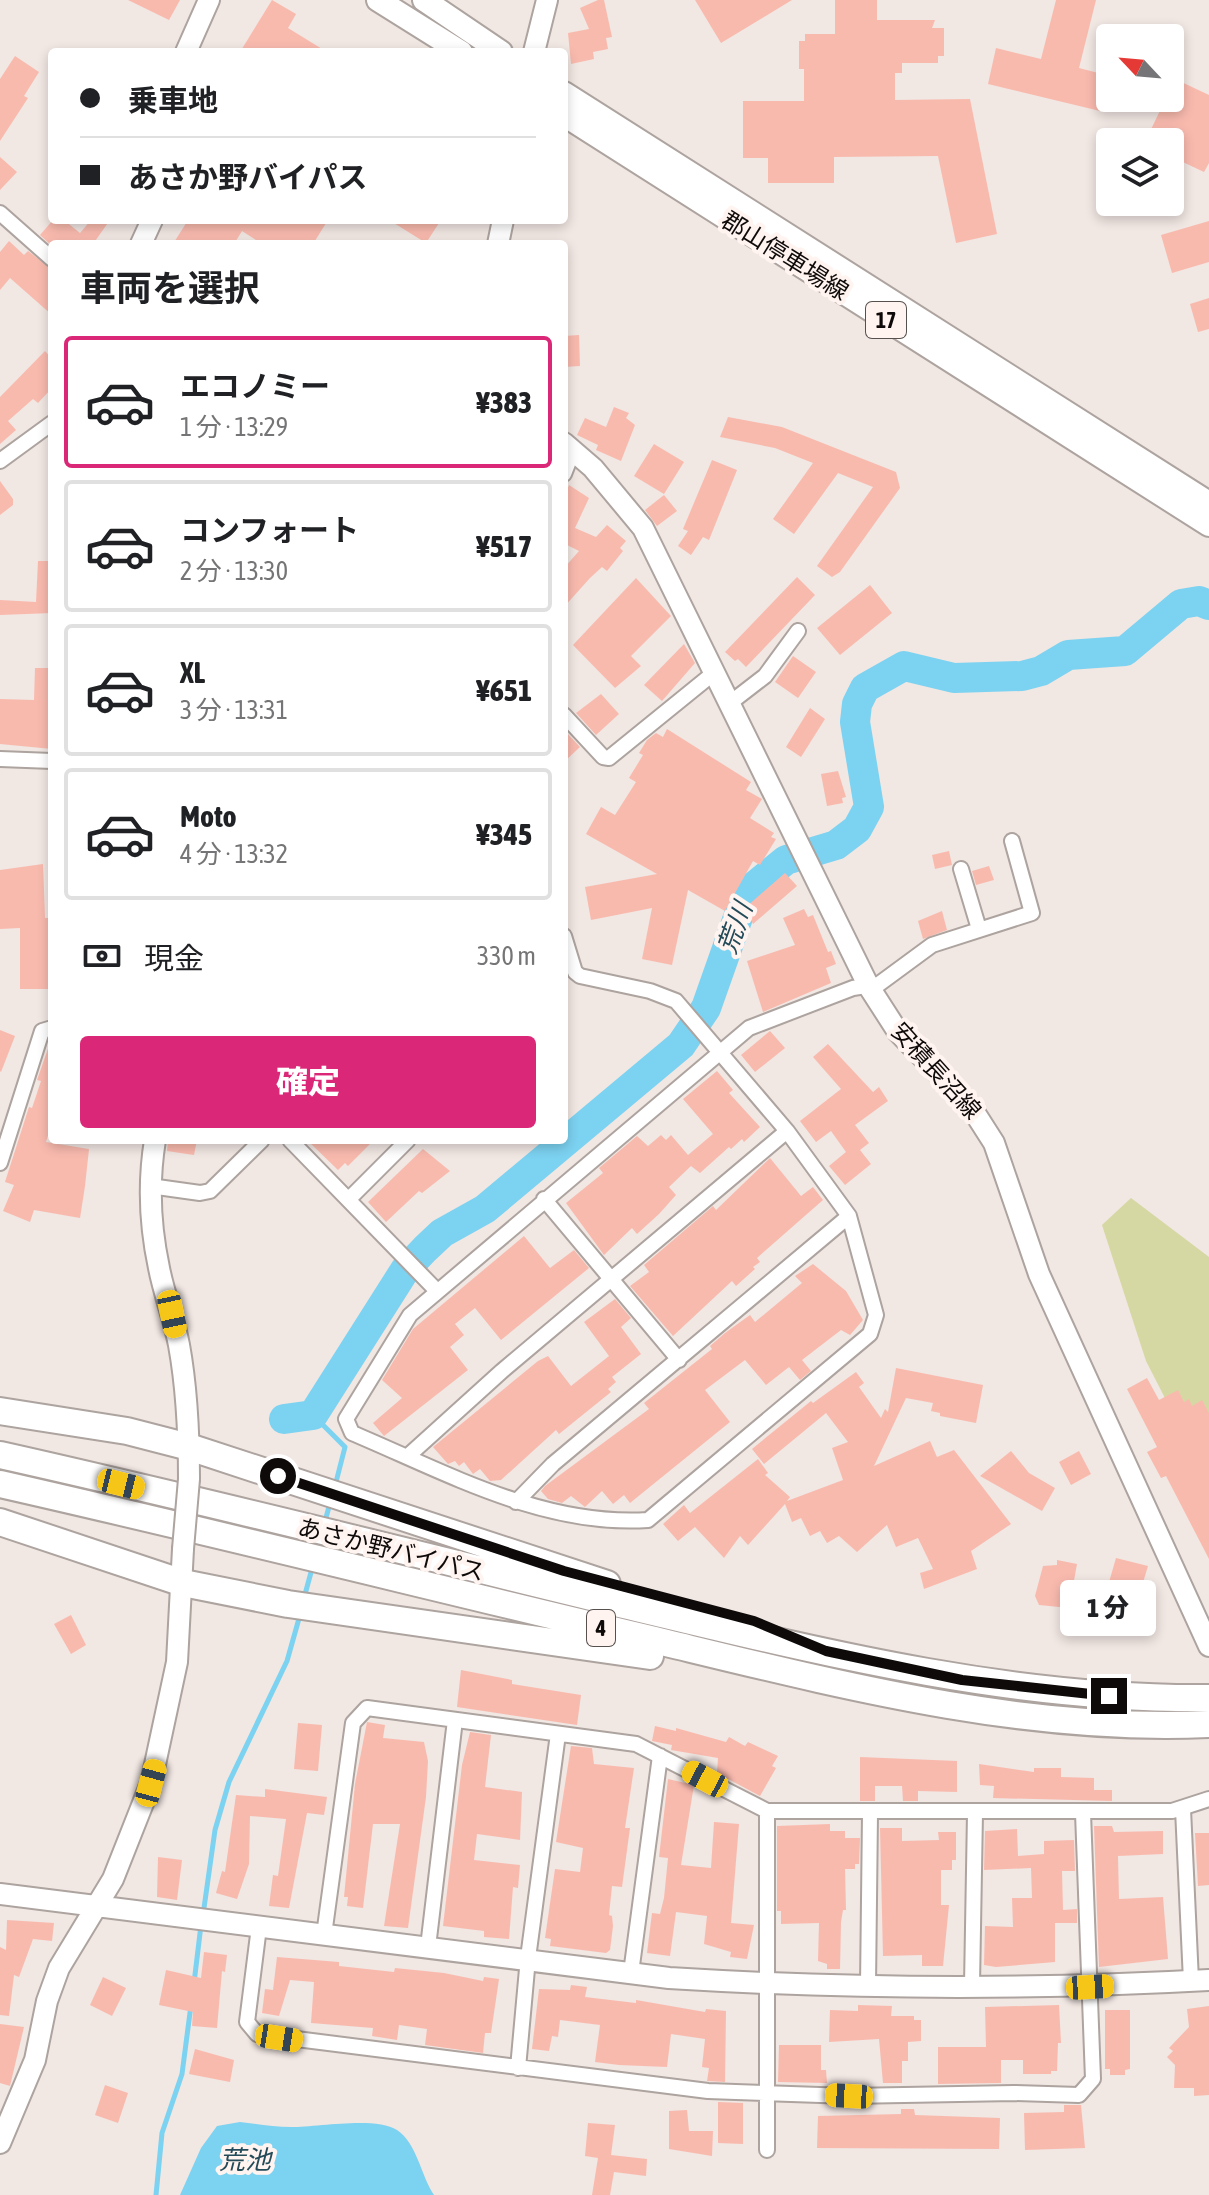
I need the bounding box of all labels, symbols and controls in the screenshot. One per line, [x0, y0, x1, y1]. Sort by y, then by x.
north arrow [1096, 24, 1184, 112]
map controls [1096, 24, 1184, 216]
text: 乗車地 [128, 83, 218, 117]
button: layers [1096, 128, 1184, 216]
text: あさか野バイパス [128, 160, 367, 194]
street label: 郡山停車場線 [717, 206, 853, 305]
text: 車両を選択 [80, 267, 260, 309]
road number: 17 [866, 302, 906, 338]
icon: car [84, 366, 156, 438]
text: エコノミー [180, 369, 330, 403]
text: ¥383 [476, 385, 532, 419]
text: 1 分 · 13:29 [180, 412, 288, 442]
icon: car [84, 510, 156, 582]
text: コンフォート [180, 513, 359, 547]
text: ¥517 [476, 529, 532, 563]
text: 2 分 · 13:30 [180, 556, 288, 586]
icon: car [84, 654, 156, 726]
text: XL [180, 655, 205, 689]
text: ¥651 [476, 673, 532, 707]
text: 3 分 · 13:31 [180, 695, 288, 725]
icon: car [84, 798, 156, 870]
text: Moto [180, 799, 237, 833]
text: ¥345 [476, 817, 532, 851]
text: 4 分 · 13:32 [180, 839, 288, 869]
water label: 荒川 [712, 896, 759, 958]
icon: cash [80, 934, 124, 978]
text: 現金 [144, 941, 204, 975]
text: 330 m [477, 941, 536, 971]
street label: 安積長沼線 [886, 1017, 987, 1124]
button: 確定 [80, 1036, 536, 1128]
car [155, 1288, 189, 1340]
route start [260, 1458, 296, 1494]
car [95, 1467, 147, 1501]
street label: あさか野バイパス [295, 1513, 487, 1586]
callout: 1 分 [1061, 1580, 1157, 1636]
text: 1 分 [1087, 1593, 1129, 1623]
road number: 4 [587, 1610, 615, 1646]
route end [1091, 1678, 1127, 1714]
car [133, 1757, 169, 1809]
car [678, 1757, 732, 1801]
car [1065, 1974, 1115, 2000]
car [253, 2022, 305, 2054]
car [824, 2083, 874, 2109]
water label: 荒池 [219, 2145, 274, 2175]

